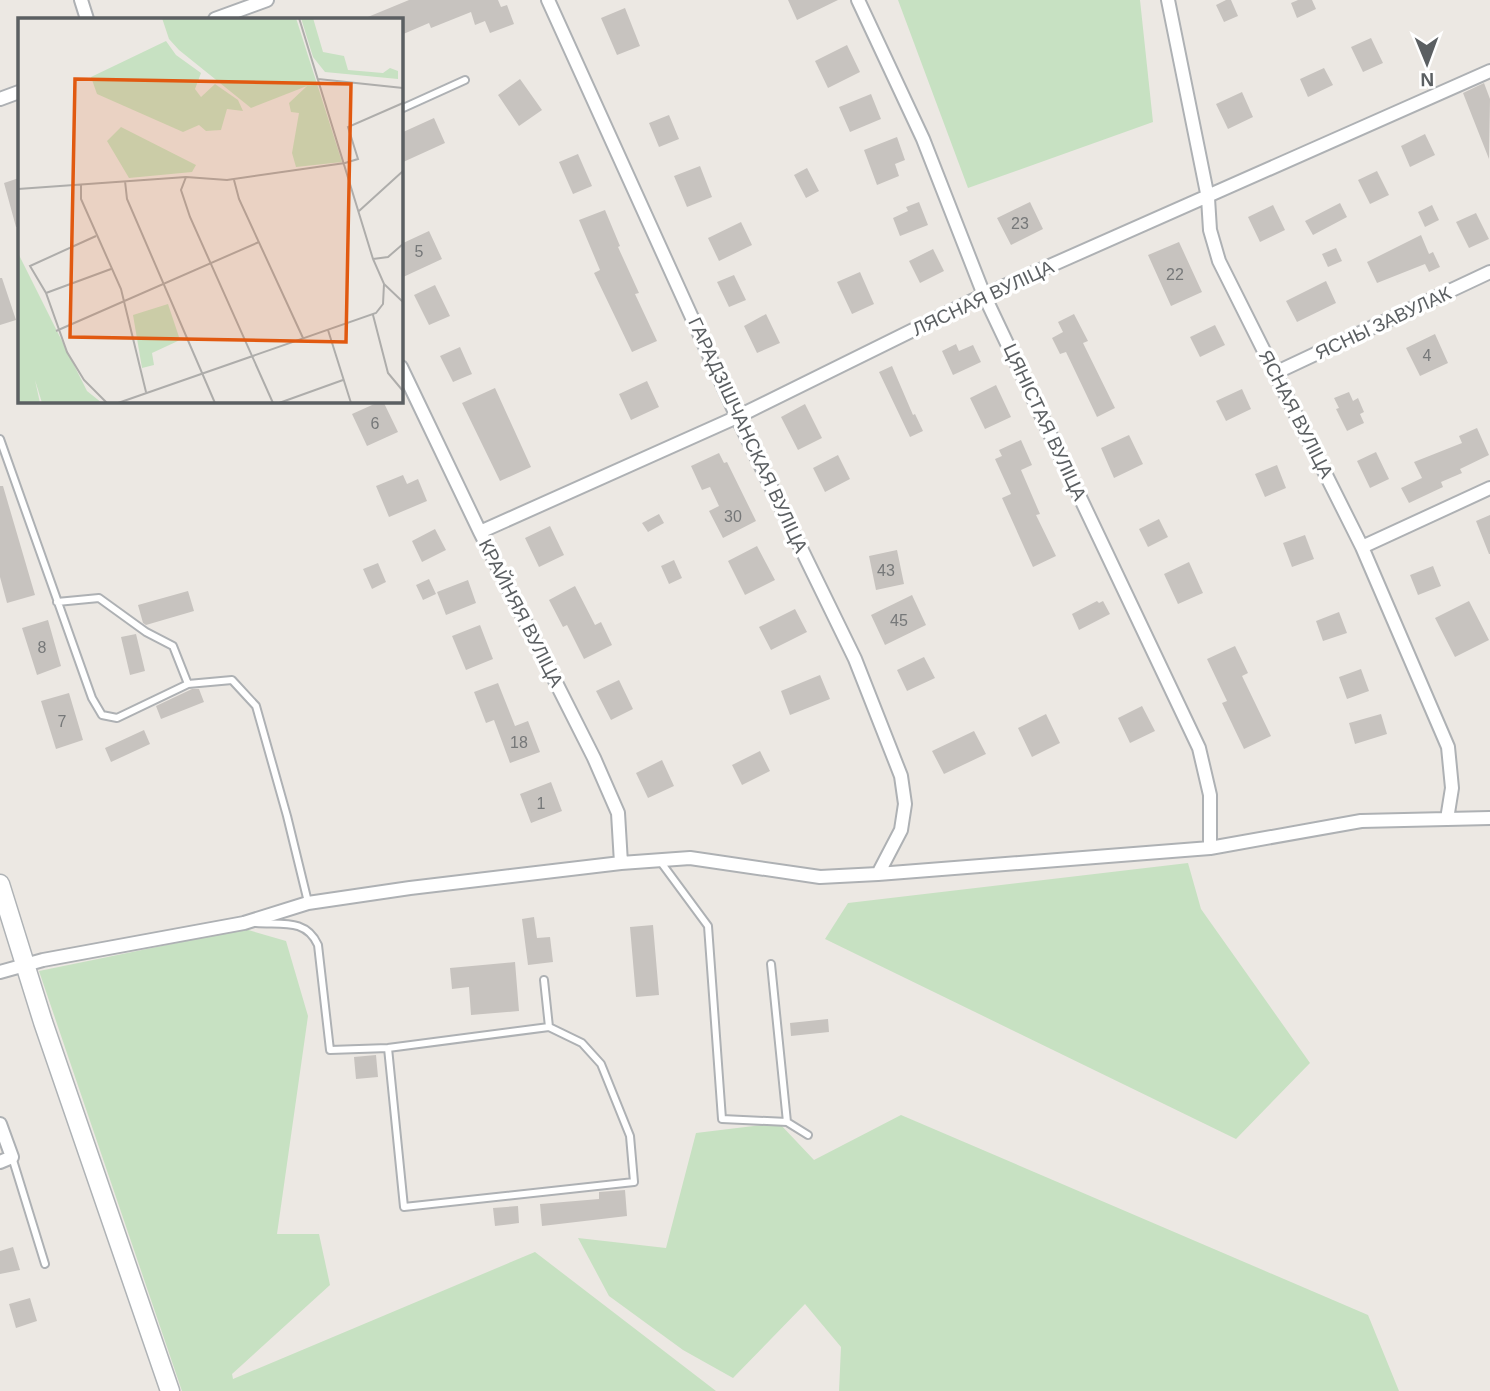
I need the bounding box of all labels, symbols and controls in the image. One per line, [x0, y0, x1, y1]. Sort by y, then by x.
inset map [18, 18, 402, 402]
north arrow [1392, 28, 1462, 98]
text: N [1420, 69, 1434, 90]
house number: 23 [1011, 215, 1029, 232]
house number: 5 [415, 243, 424, 260]
street label: ЛЯСНАЯ ВУЛІЦА [909, 256, 1057, 340]
house number: 22 [1166, 266, 1184, 283]
street label: ЯСНЫ ЗАВУЛАК [1312, 282, 1454, 364]
street label: ГАРАДЗІШЧАНСКАЯ ВУЛІЦА [684, 314, 812, 556]
street label: ЦЯНІСТАЯ ВУЛІЦА [999, 340, 1091, 504]
street label: ЯСНАЯ ВУЛІЦА [1255, 347, 1337, 482]
house number: 4 [1423, 347, 1432, 364]
house number: 6 [371, 415, 380, 432]
house number: 30 [724, 508, 742, 525]
street label: КРАЙНЯЯ ВУЛІЦА [475, 536, 568, 691]
house number: 43 [877, 562, 895, 579]
house number: 45 [890, 612, 908, 629]
house number: 8 [38, 639, 47, 656]
house number: 7 [58, 713, 67, 730]
house number: 18 [510, 734, 528, 751]
house number: 1 [537, 795, 546, 812]

